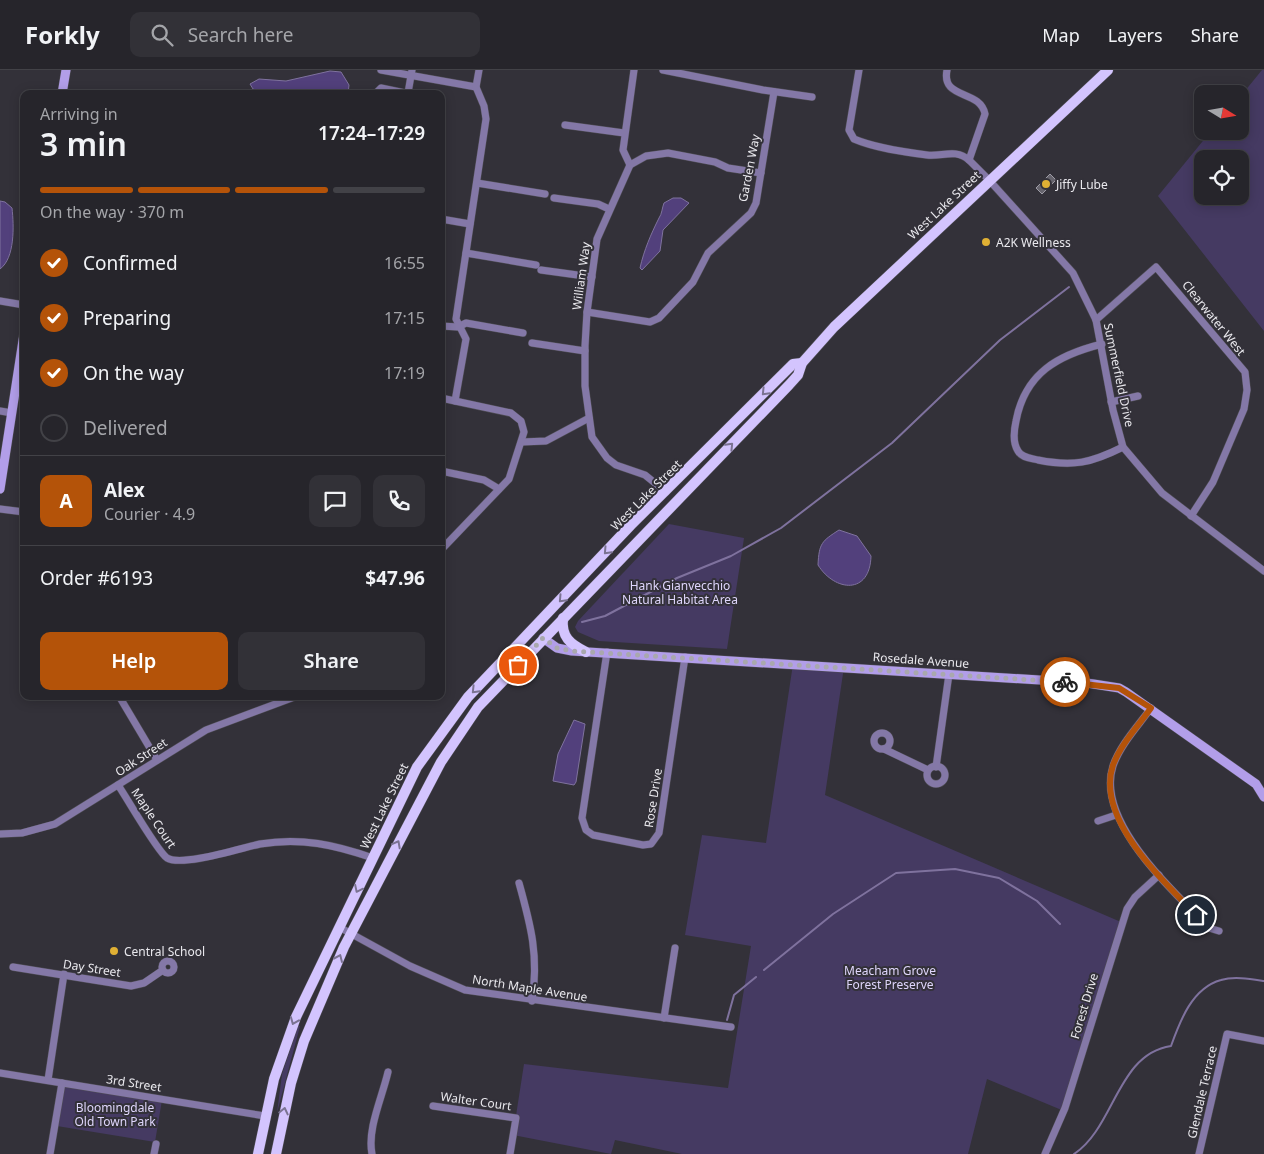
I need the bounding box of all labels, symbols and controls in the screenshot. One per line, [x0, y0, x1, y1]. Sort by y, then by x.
search box [130, 12, 480, 57]
text: Forkly [25, 18, 100, 51]
icon: search [148, 21, 176, 49]
text: Search here [188, 22, 293, 48]
text: Map [1042, 23, 1080, 47]
text: Layers [1108, 23, 1163, 47]
text: Share [1191, 23, 1239, 47]
north arrow [1194, 85, 1249, 140]
map controls [1194, 85, 1249, 205]
text: Arriving in [40, 103, 118, 125]
text: 17:24–17:29 [318, 120, 425, 146]
text: 3 min [40, 122, 127, 165]
street label: Garden Way [734, 132, 764, 203]
button: locate [1194, 150, 1249, 205]
street label: West Lake Street [904, 166, 985, 243]
place label: Jiffy Lube [1055, 176, 1108, 193]
marker: Jiffy Lube [1040, 178, 1052, 190]
text: On the way · 370 m [40, 201, 184, 223]
place label: A2K Wellness [996, 234, 1071, 251]
marker: A2K Wellness [980, 236, 992, 248]
street label: William Way [568, 240, 594, 311]
icon: check [40, 249, 68, 277]
text: Confirmed [83, 250, 178, 276]
text: 16:55 [384, 252, 425, 274]
street label: Clearwater West [1178, 277, 1250, 360]
icon: check [40, 304, 68, 332]
text: Preparing [83, 305, 171, 331]
text: 17:15 [384, 307, 425, 329]
street label: Summerfield Drive [1100, 322, 1138, 429]
icon: check [40, 359, 68, 387]
text: On the way [83, 360, 184, 386]
text: 17:19 [384, 362, 425, 384]
one-way arrow [762, 387, 771, 396]
text: Delivered [83, 415, 168, 441]
one-way arrow [724, 443, 733, 452]
street label: West Lake Street [607, 455, 686, 534]
button: chat [309, 475, 361, 527]
button: phone [373, 475, 425, 527]
text: Alex [104, 477, 145, 503]
text: A [59, 488, 73, 514]
text: Courier · 4.9 [104, 503, 195, 525]
one-way arrow [604, 546, 613, 555]
text: Order #6193 [40, 565, 153, 591]
text: $47.96 [365, 565, 425, 591]
park label: Hank Gianvecchio Natural Habitat Area [622, 577, 738, 608]
one-way arrow [559, 593, 568, 602]
button: Help [40, 632, 228, 690]
button: Share [238, 632, 425, 690]
pin [497, 644, 539, 686]
street label: Rosedale Avenue [872, 648, 970, 672]
icon: bag [504, 651, 532, 679]
courier [1040, 657, 1090, 707]
icon: bike [1051, 668, 1079, 696]
one-way arrow [472, 684, 481, 693]
street label: Oak Street [112, 733, 171, 780]
street label: West Lake Street [356, 760, 412, 852]
street label: Rose Drive [640, 767, 666, 829]
street label: Maple Court [128, 784, 181, 852]
one-way arrow [391, 840, 401, 849]
one-way arrow [354, 884, 364, 893]
pin [1175, 894, 1217, 936]
icon: home [1182, 901, 1210, 929]
place label: Central School [124, 943, 205, 960]
marker: Central School [108, 945, 120, 957]
one-way arrow [333, 954, 343, 963]
street label: Day Street [62, 955, 123, 981]
park label: Meacham Grove Forest Preserve [844, 962, 936, 993]
street label: North Maple Avenue [471, 971, 589, 1006]
street label: Forest Drive [1066, 971, 1102, 1041]
one-way arrow [290, 1016, 301, 1025]
street label: Glendale Terrace [1183, 1044, 1221, 1140]
street label: 3rd Street [105, 1070, 163, 1096]
street label: Walter Court [439, 1088, 513, 1114]
park label: Bloomingdale Old Town Park [74, 1099, 156, 1130]
one-way arrow [278, 1106, 289, 1115]

